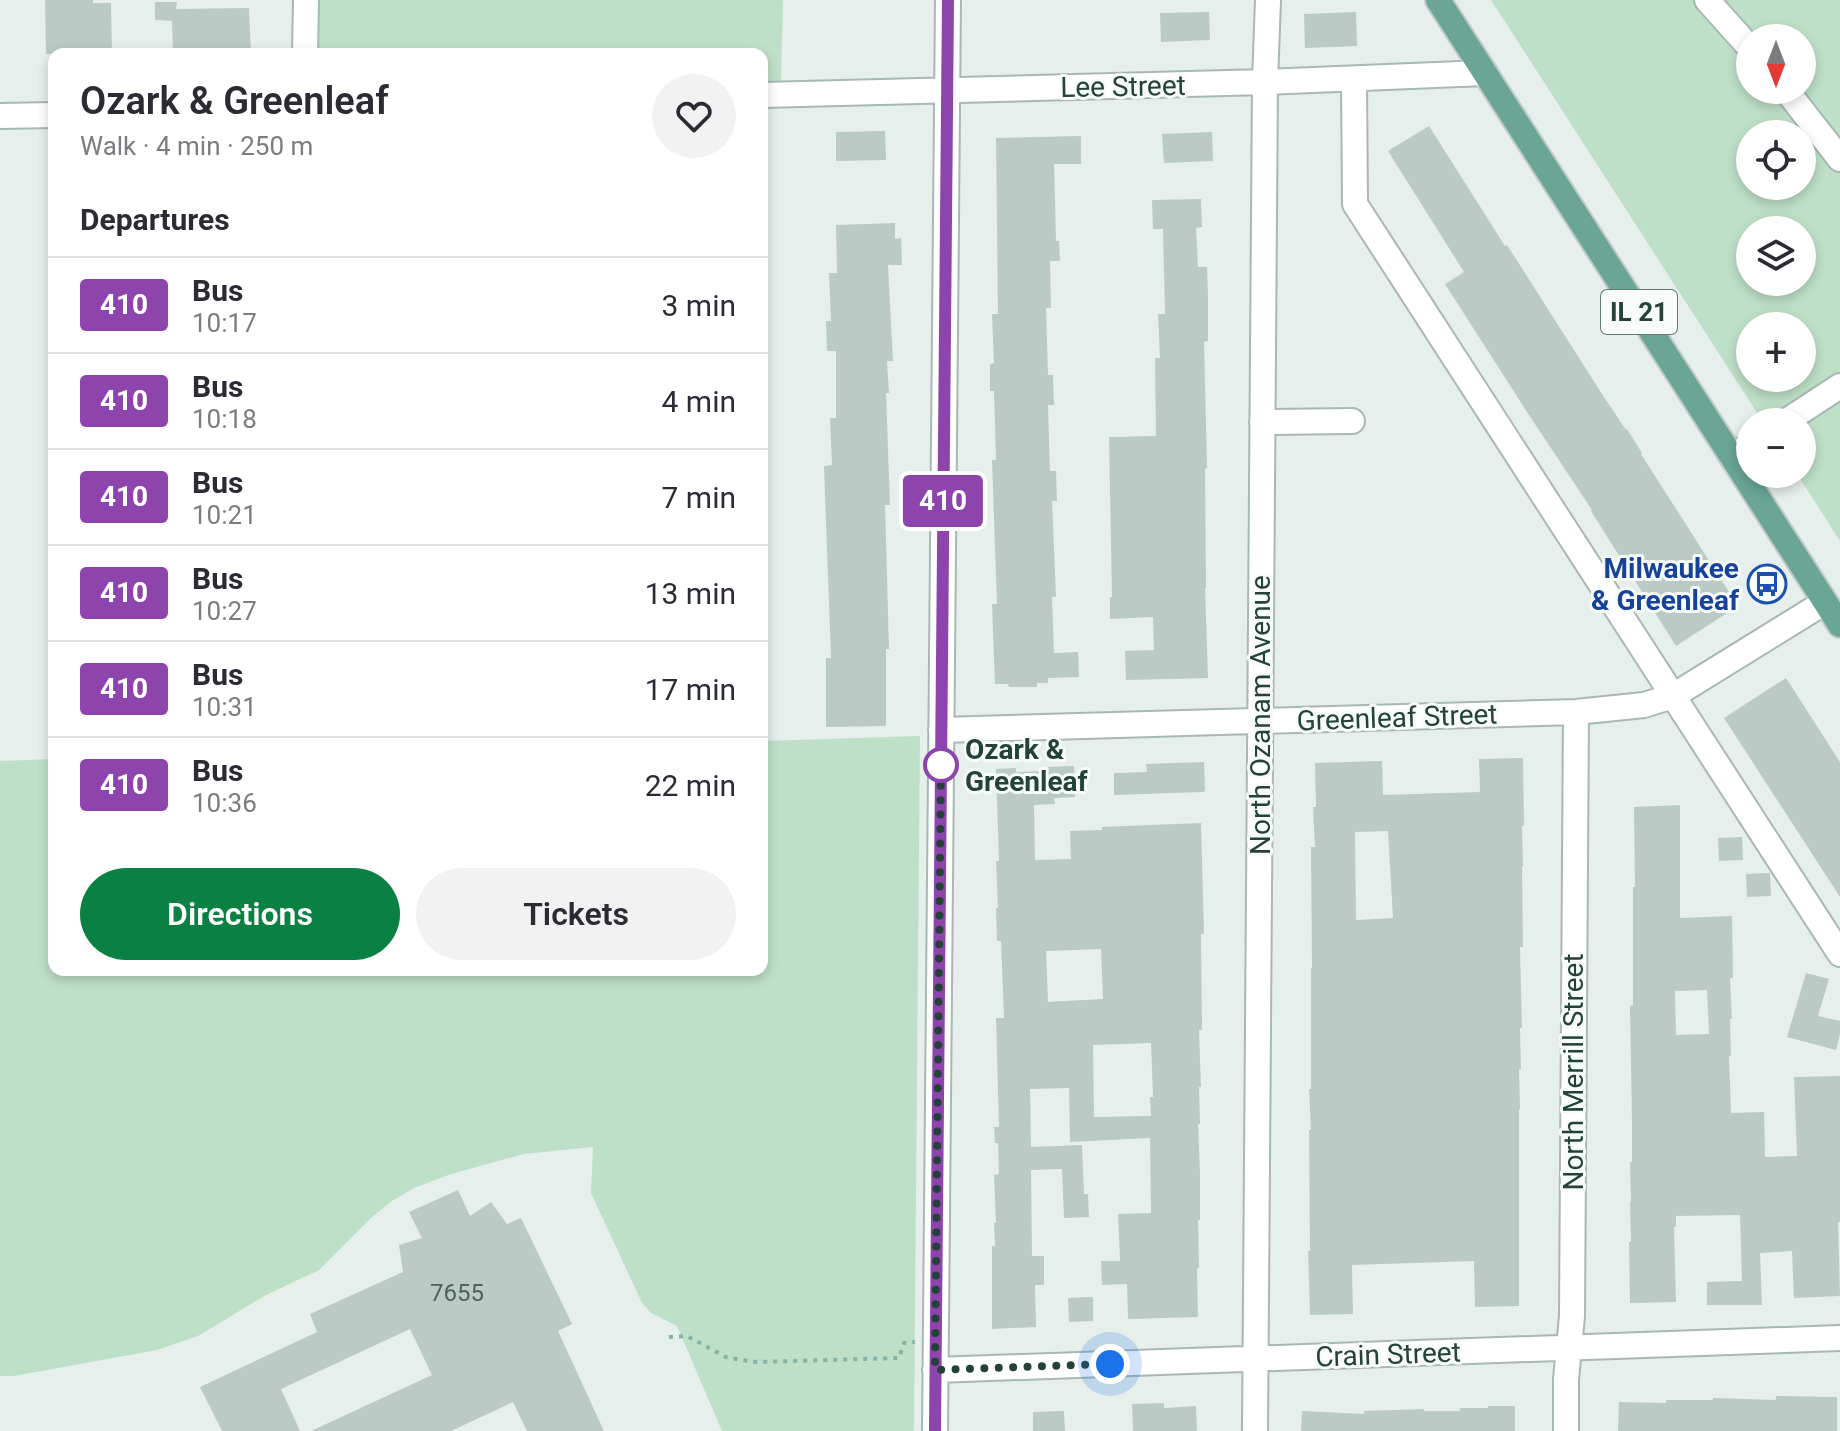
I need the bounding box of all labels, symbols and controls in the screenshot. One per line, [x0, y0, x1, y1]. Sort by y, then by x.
north arrow [1736, 24, 1816, 104]
map controls [1736, 24, 1816, 488]
street label: Lee Street [1060, 69, 1186, 104]
button: heart [652, 74, 736, 158]
text: Ozark & Greenleaf [80, 79, 389, 123]
button: locate [1736, 120, 1816, 200]
text: Walk · 4 min · 250 m [80, 131, 313, 161]
text: Departures [80, 202, 230, 237]
button: layers [1736, 216, 1816, 296]
text: Bus [192, 273, 243, 308]
text: 410 [100, 288, 148, 321]
text: 3 min [662, 288, 736, 323]
road number: IL 21 [1601, 290, 1677, 334]
text: 10:17 [192, 308, 257, 338]
button: + [1736, 312, 1816, 392]
text: Bus [192, 369, 243, 404]
text: 410 [100, 384, 148, 417]
text: 4 min [662, 384, 736, 419]
text: 10:18 [192, 404, 257, 434]
button: − [1736, 408, 1816, 488]
text: Bus [192, 465, 243, 500]
line badge: 410 [897, 475, 989, 527]
text: 410 [100, 480, 148, 513]
text: 7 min [662, 480, 736, 515]
text: 410 [919, 484, 967, 517]
text: 10:21 [192, 500, 257, 530]
place label: Milwaukee & Greenleaf [1591, 552, 1740, 617]
text: Bus [192, 561, 243, 596]
bus stop icon: Milwaukee & Greenleaf [1746, 563, 1788, 605]
street label: North Ozanam Avenue [1244, 575, 1277, 855]
text: 410 [100, 576, 148, 609]
text: 13 min [645, 576, 736, 611]
text: 10:27 [192, 596, 257, 626]
text: Bus [192, 657, 243, 692]
text: 410 [100, 672, 148, 705]
text: 17 min [645, 672, 736, 707]
text: 10:31 [192, 692, 257, 722]
street label: Greenleaf Street [1296, 698, 1498, 737]
place label: Ozark & Greenleaf [965, 733, 1089, 798]
marker: Ozark & Greenleaf [924, 748, 958, 782]
text: Bus [192, 753, 243, 788]
text: 410 [100, 768, 148, 801]
text: 22 min [645, 768, 736, 803]
text: 10:36 [192, 788, 257, 818]
button: Directions [80, 868, 400, 960]
button: Tickets [416, 868, 736, 960]
street label: North Merrill Street [1557, 953, 1590, 1191]
house number: 7655 [430, 1279, 484, 1307]
street label: Crain Street [1315, 1335, 1461, 1374]
your location [1090, 1344, 1130, 1384]

